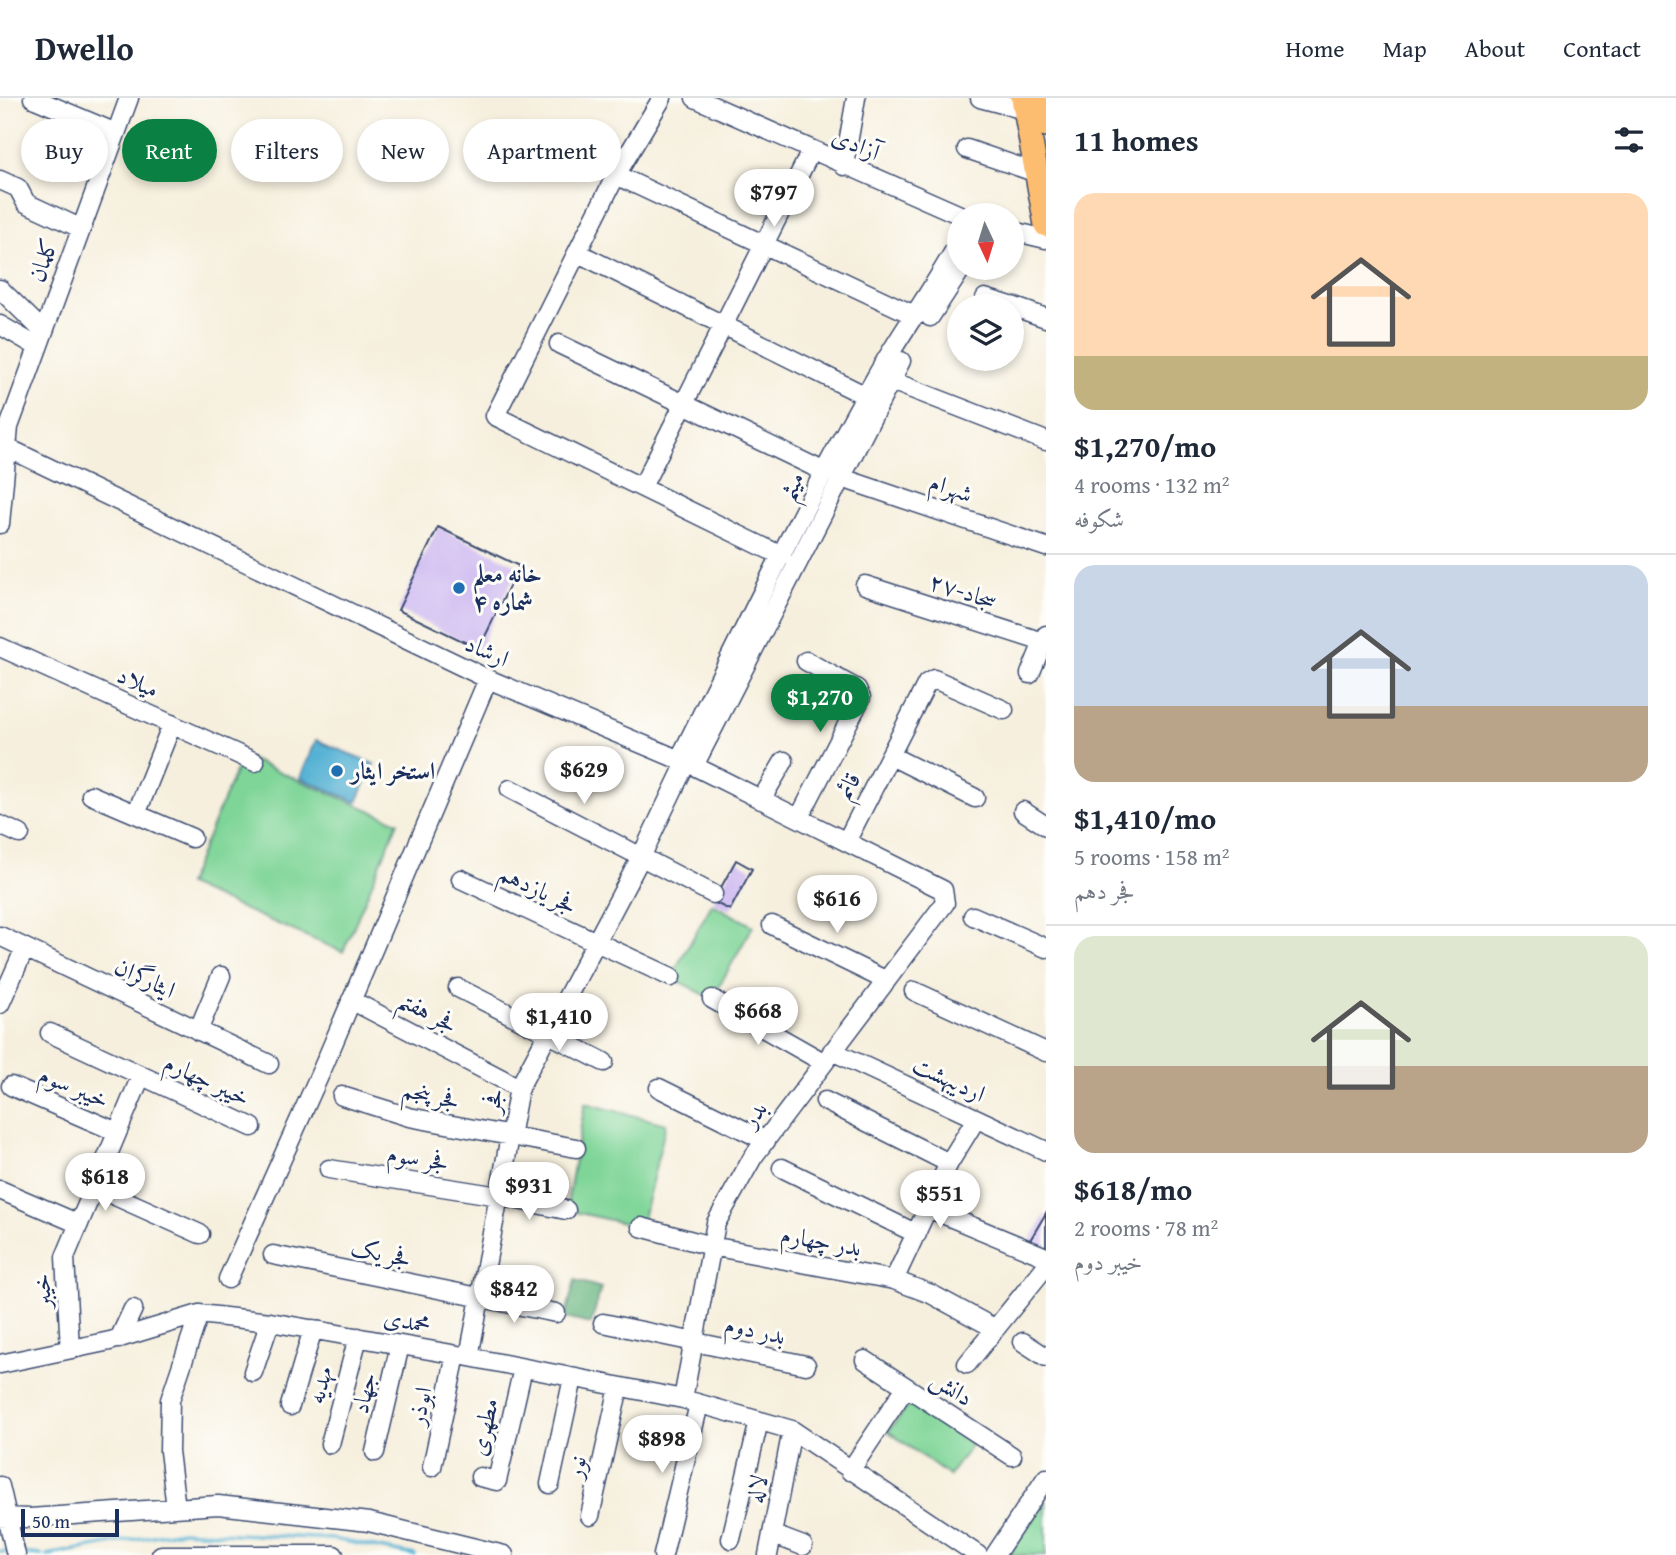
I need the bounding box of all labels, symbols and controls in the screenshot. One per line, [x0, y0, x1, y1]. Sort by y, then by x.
text: Dwello [35, 24, 134, 72]
text: Home [1286, 31, 1345, 66]
text: Map [1383, 31, 1427, 66]
text: About [1465, 31, 1525, 66]
text: Contact [1563, 31, 1641, 66]
street label: آزادی [827, 118, 888, 170]
text: 11 homes [1074, 118, 1199, 162]
chip: Buy [21, 119, 108, 182]
chip: Rent [122, 119, 217, 182]
chip: Filters [231, 119, 343, 182]
chip: New [357, 119, 449, 182]
chip: Apartment [463, 119, 621, 182]
icon: filters [1610, 121, 1648, 159]
pin: $797 [733, 170, 815, 229]
text: $797 [750, 175, 798, 208]
north arrow [947, 203, 1024, 280]
map controls [947, 203, 1024, 371]
street label: کلمان [18, 233, 67, 287]
icon: home [1298, 239, 1424, 365]
button: layers [947, 294, 1024, 371]
text: $1,270/mo [1074, 424, 1216, 468]
street label: شهرام [924, 464, 977, 515]
street label: میثم [768, 465, 819, 510]
text: 4 rooms · 132 m² [1074, 468, 1229, 501]
text: شکوفه [1074, 502, 1124, 535]
place label: خانه معلم شماره ۴ [473, 556, 542, 619]
street label: ۲۷-سجاد [925, 563, 1002, 618]
marker: خانه معلم شماره ۴ [451, 580, 467, 596]
icon: home [1298, 611, 1424, 737]
street label: ارشاد [460, 625, 515, 676]
street label: میلاد [112, 657, 165, 706]
pin: $1,270 [763, 674, 877, 734]
text: $1,270 [787, 680, 853, 713]
pin: $629 [543, 746, 625, 806]
text: $629 [560, 752, 608, 785]
place label: استخر ایثار [348, 753, 435, 788]
marker: استخر ایثار [329, 763, 345, 779]
street label: قائم [826, 766, 873, 808]
text: $1,410/mo [1074, 796, 1216, 840]
text: 5 rooms · 158 m² [1074, 840, 1229, 873]
street label: فجر یازدهم [491, 855, 583, 927]
text: فجر دهم [1074, 874, 1135, 907]
pin: $616 [796, 876, 878, 935]
text: $616 [813, 881, 861, 914]
street label: ایثارگران [109, 948, 181, 1007]
street label: فجر هفتم [389, 981, 464, 1048]
icon: home [1298, 982, 1424, 1108]
pin: $668 [717, 988, 799, 1047]
pin: $1,410 [502, 993, 616, 1053]
text: $668 [734, 993, 782, 1026]
text: $1,410 [526, 999, 592, 1032]
street label: خیبر چهارم [157, 1044, 256, 1118]
street label: اردیبهشت [907, 1046, 991, 1111]
street label: خیبر سوم [32, 1056, 115, 1121]
street label: فجر پنجم [398, 1071, 463, 1123]
street label: فجر [472, 1084, 512, 1118]
street label: بدر [731, 1093, 775, 1136]
street label: فجر سوم [384, 1135, 451, 1184]
pin: $618 [64, 1154, 146, 1213]
text: $618 [81, 1159, 129, 1192]
pin: $931 [488, 1162, 570, 1222]
text: $618/mo [1074, 1167, 1192, 1211]
text: $931 [505, 1168, 553, 1201]
pin: $551 [899, 1170, 981, 1230]
text: $551 [916, 1176, 964, 1209]
text: 2 rooms · 78 m² [1074, 1211, 1218, 1244]
street label: بدر چهارم [777, 1216, 864, 1269]
street label: فجر یک [348, 1229, 415, 1276]
text: خیبر دوم [1074, 1245, 1142, 1278]
pin: $842 [473, 1266, 555, 1325]
text: $842 [490, 1271, 538, 1304]
street label: خیبر [23, 1273, 60, 1312]
street label: محمدی [381, 1299, 433, 1342]
street label: بدر دوم [720, 1306, 789, 1357]
street label: دانش [924, 1361, 980, 1414]
street label: مهدیه [298, 1362, 341, 1408]
street label: جهاد [342, 1369, 385, 1417]
street label: ابوذر [398, 1383, 441, 1430]
street label: مطهری [460, 1394, 507, 1459]
pin: $898 [621, 1416, 703, 1475]
text: $898 [638, 1421, 686, 1454]
street label: نور [556, 1452, 595, 1483]
street label: لاله [737, 1472, 776, 1506]
scale bar [21, 1506, 119, 1538]
text: 50 m [32, 1507, 70, 1535]

